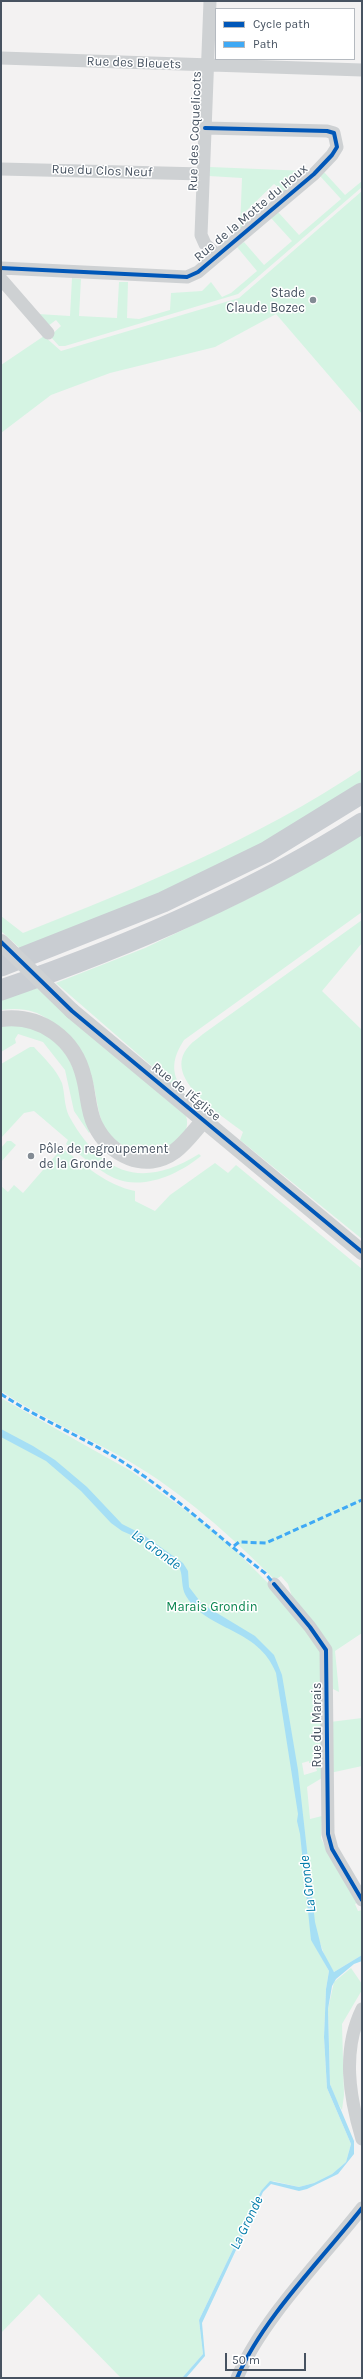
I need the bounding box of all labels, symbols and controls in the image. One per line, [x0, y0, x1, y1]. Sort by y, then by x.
legend [215, 8, 355, 60]
text: Cycle path [253, 17, 310, 31]
text: Path [253, 37, 278, 51]
street label: Rue des Bleuets [86, 54, 182, 72]
street label: Rue des Coquelicots [185, 71, 205, 191]
street label: Rue du Clos Neuf [51, 161, 153, 181]
street label: Rue de la Motte du Houx [191, 161, 311, 265]
place label: Stade Claude Bozec [226, 285, 305, 316]
marker: Stade Claude Bozec [308, 295, 318, 305]
street label: Rue de l'Église [148, 1059, 224, 1125]
place label: Pôle de regroupement de la Gronde [39, 1141, 168, 1172]
marker: Pôle de regroupement de la Gronde [26, 1151, 36, 1161]
water label: La Gronde [128, 1526, 184, 1574]
park label: Marais Grondin [166, 1599, 258, 1615]
street label: Rue du Marais [309, 1683, 325, 1767]
water label: La Gronde [296, 1855, 320, 1913]
water label: La Gronde [227, 2194, 267, 2252]
scale bar [227, 2345, 308, 2371]
text: 50 m [232, 2353, 260, 2367]

